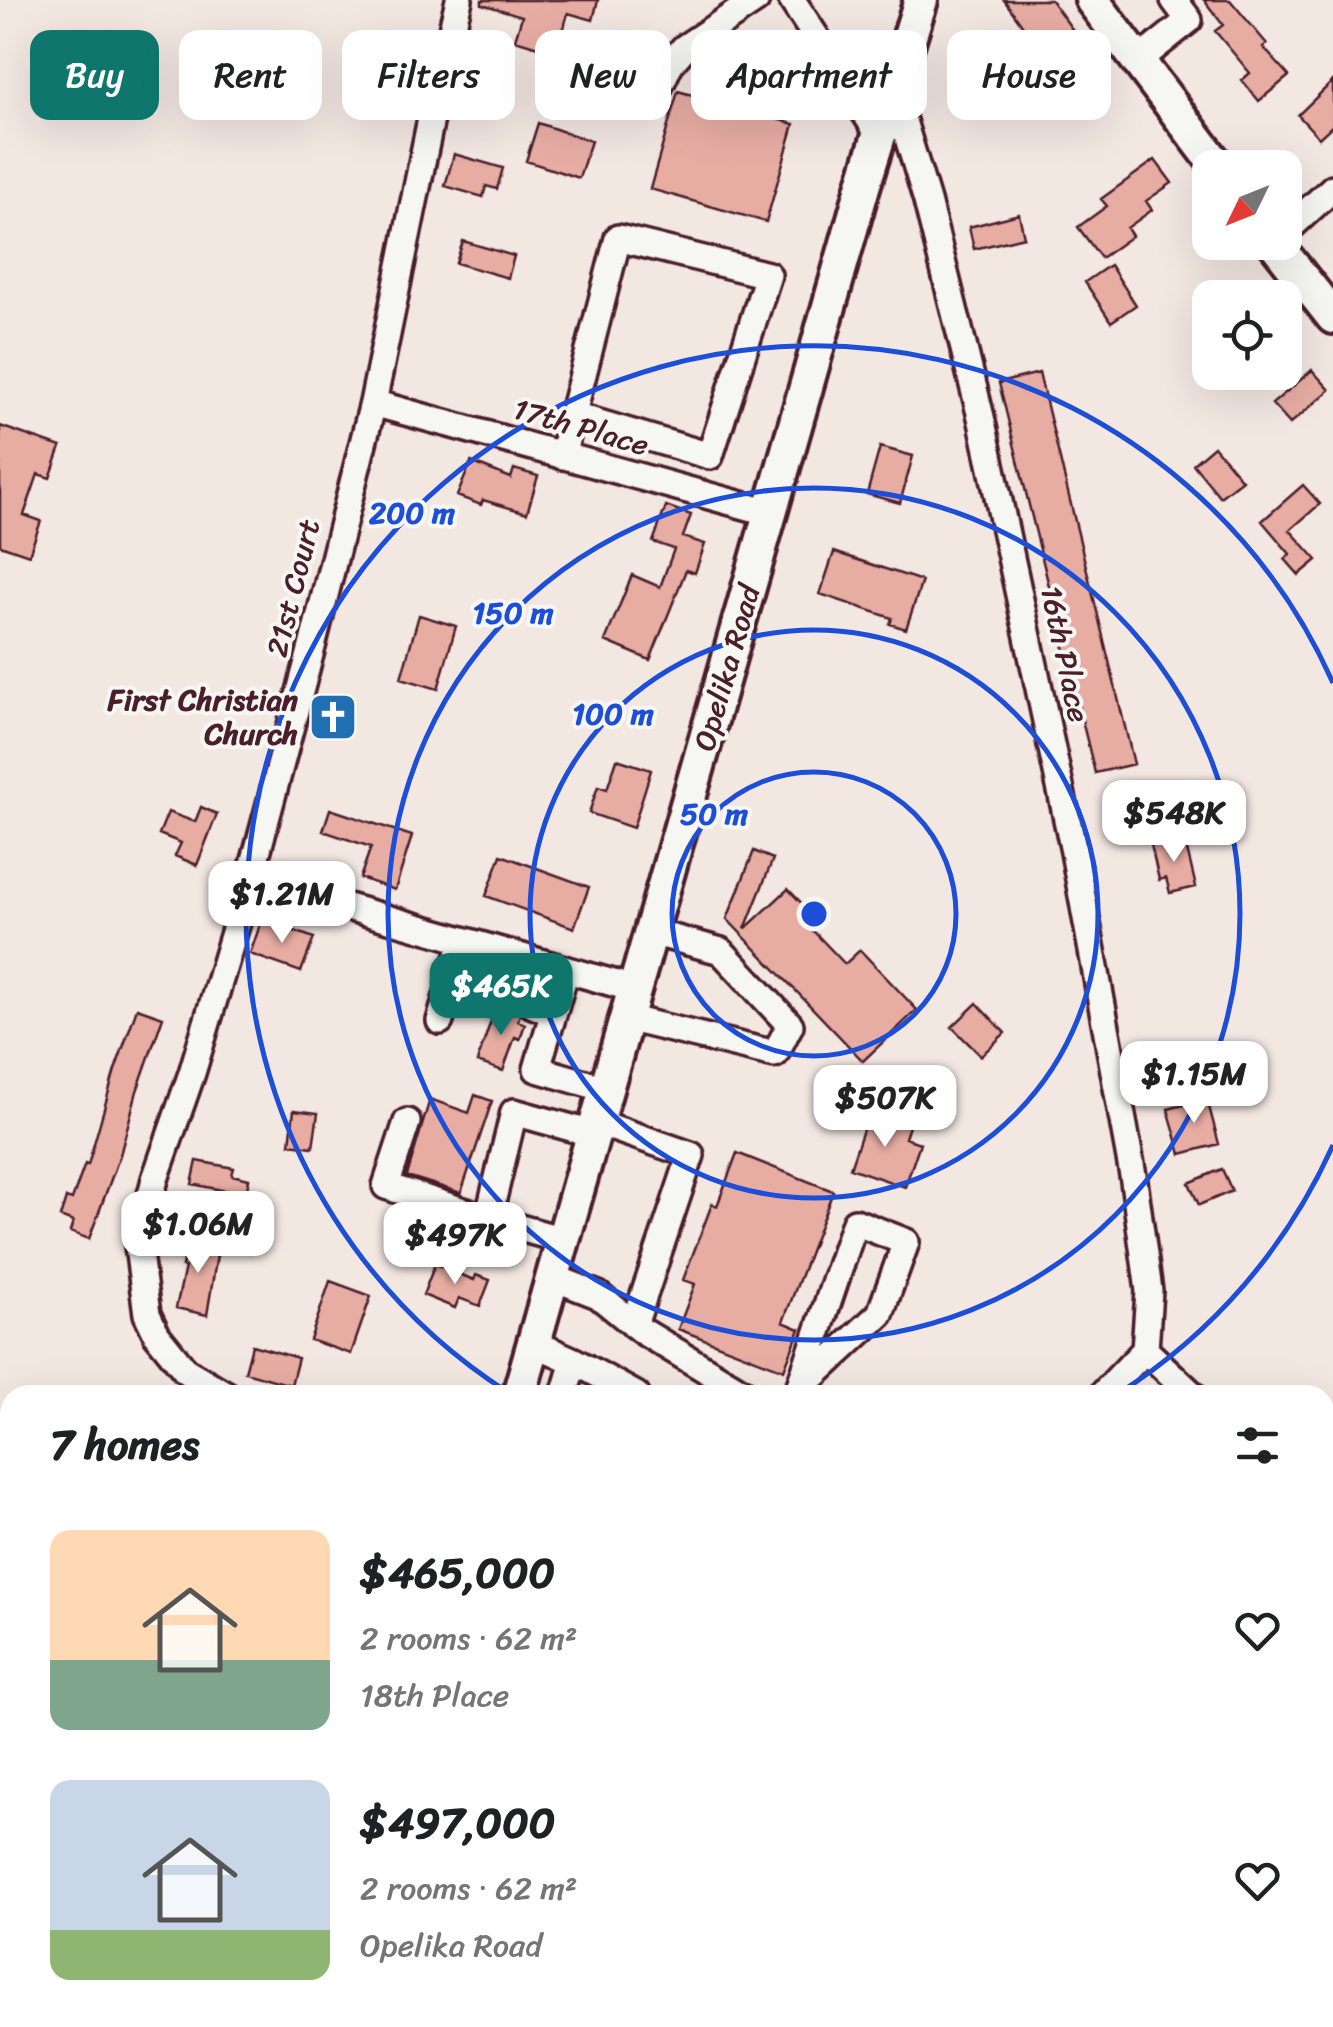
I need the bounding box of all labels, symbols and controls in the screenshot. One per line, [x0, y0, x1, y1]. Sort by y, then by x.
chip: Buy [30, 30, 159, 120]
chip: Rent [179, 30, 322, 120]
chip: Filters [342, 30, 515, 120]
chip: New [535, 30, 671, 120]
chip: Apartment [691, 30, 927, 120]
chip: House [947, 30, 1111, 120]
north arrow [1192, 150, 1302, 260]
map controls [1192, 150, 1302, 390]
button: locate [1192, 280, 1302, 390]
street label: 17th Place [507, 382, 655, 472]
text: 200 m [369, 486, 455, 540]
street label: 21st Court [250, 513, 336, 663]
street label: Opelika Road [678, 576, 777, 757]
street label: 16th Place [1024, 581, 1106, 727]
text: 150 m [473, 586, 554, 640]
place label: First Christian Church [106, 673, 299, 761]
text: 100 m [572, 687, 654, 741]
church icon: First Christian Church [307, 691, 359, 743]
pin: $548K [1104, 780, 1244, 865]
text: $548K [1124, 784, 1224, 841]
text: 50 m [680, 787, 748, 841]
pin: $1.21M [201, 861, 363, 946]
text: $1.21M [230, 865, 334, 922]
centre of rings [796, 896, 832, 932]
pin: $465K [431, 953, 571, 1038]
text: $465K [452, 957, 550, 1014]
pin: $1.15M [1113, 1041, 1275, 1126]
text: $1.15M [1142, 1045, 1246, 1102]
pin: $507K [815, 1065, 955, 1150]
text: $507K [835, 1069, 935, 1126]
pin: $1.06M [117, 1191, 279, 1276]
text: $1.06M [143, 1195, 253, 1252]
pin: $497K [385, 1202, 525, 1287]
text: $497K [406, 1206, 504, 1263]
text: 7 homes [50, 1408, 199, 1482]
icon: filters [1230, 1418, 1285, 1473]
text: $465,000 [360, 1536, 555, 1610]
icon: home [130, 1570, 250, 1690]
icon: heart [1230, 1603, 1285, 1658]
text: 2 rooms · 62 m² [360, 1610, 577, 1667]
text: 18th Place [360, 1667, 509, 1724]
text: $497,000 [360, 1786, 555, 1860]
icon: home [130, 1820, 250, 1940]
icon: heart [1230, 1853, 1285, 1908]
text: 2 rooms · 62 m² [360, 1860, 577, 1917]
text: Opelika Road [360, 1917, 542, 1974]

